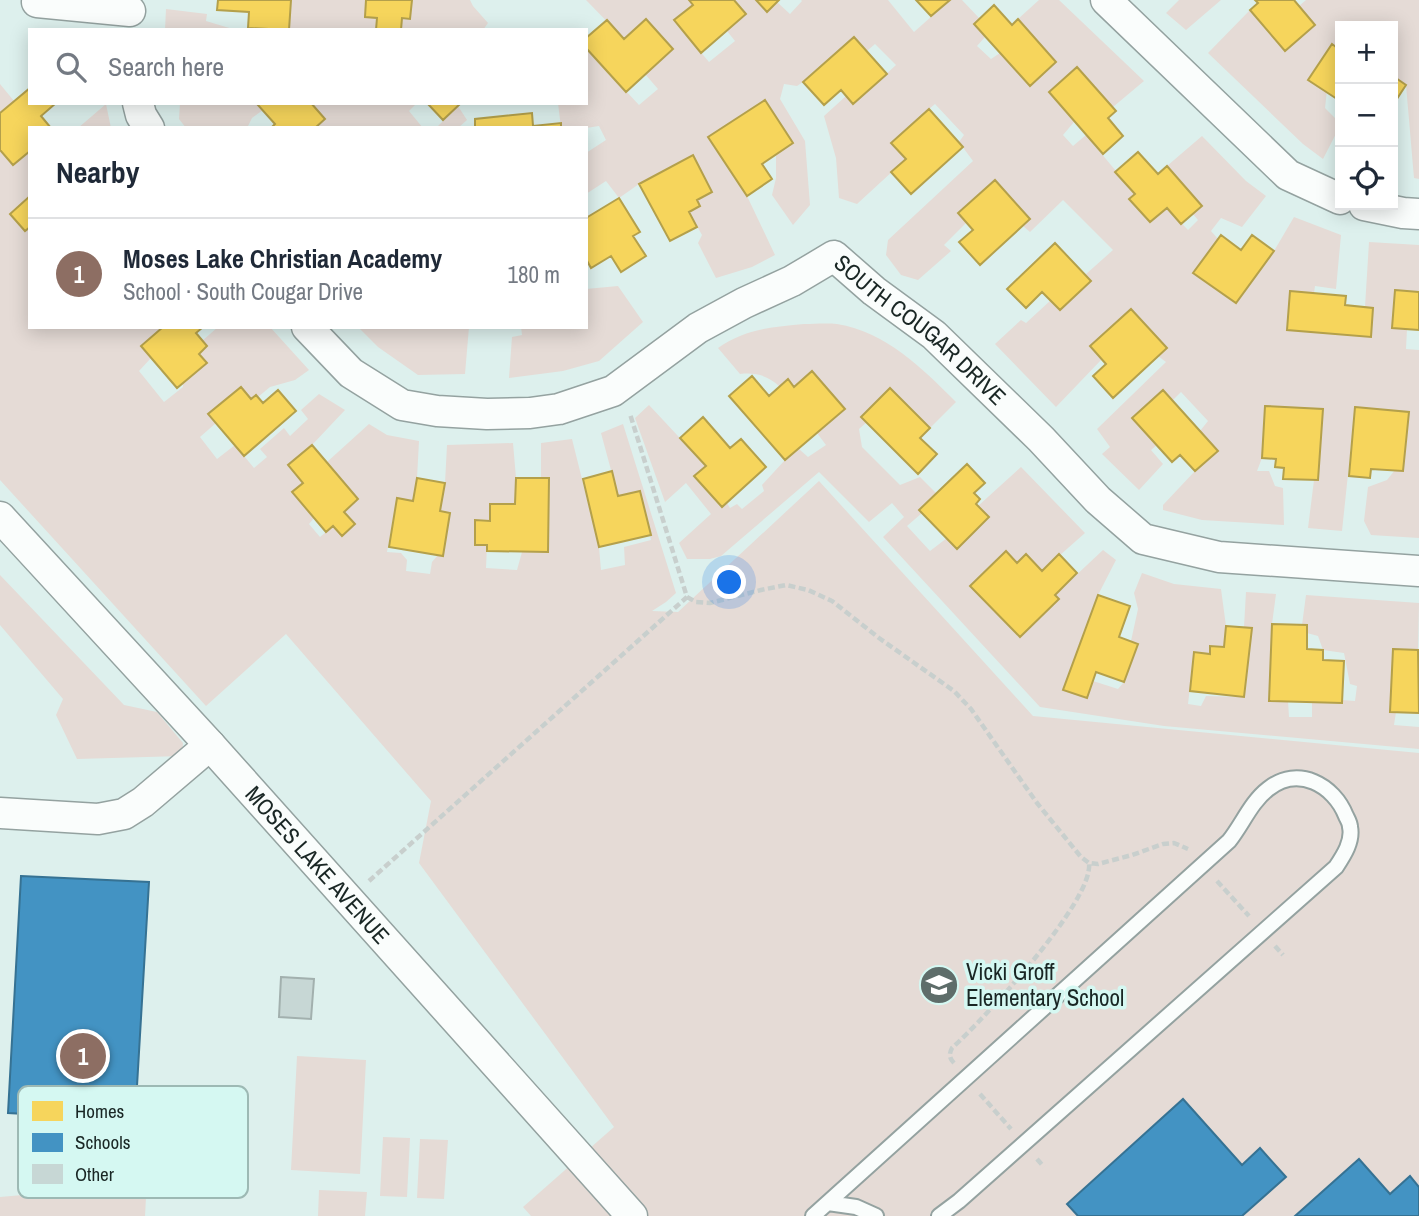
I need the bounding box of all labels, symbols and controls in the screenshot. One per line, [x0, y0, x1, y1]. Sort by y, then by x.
map controls [1335, 21, 1398, 210]
button: + [1335, 21, 1398, 84]
search box [28, 28, 588, 105]
icon: search [52, 48, 90, 86]
text: Search here [108, 49, 224, 84]
button: − [1335, 84, 1398, 147]
button: locate [1335, 147, 1398, 210]
text: Nearby [56, 152, 139, 192]
text: Moses Lake Christian Academy [123, 241, 442, 276]
street label: SOUTH COUGAR DRIVE [828, 247, 1013, 412]
text: 1 [74, 259, 84, 290]
text: 180 m [508, 259, 560, 290]
text: School · South Cougar Drive [123, 276, 363, 307]
your location [712, 565, 746, 599]
street label: MOSES LAKE AVENUE [239, 779, 397, 950]
place label: Vicki Groff Elementary School [966, 956, 1124, 1013]
school or university icon: Vicki Groff Elementary School [918, 964, 960, 1006]
pin: 1 [60, 1030, 106, 1082]
legend [18, 1086, 248, 1198]
text: Homes [75, 1098, 125, 1124]
text: Schools [75, 1129, 131, 1155]
text: Other [75, 1161, 115, 1187]

